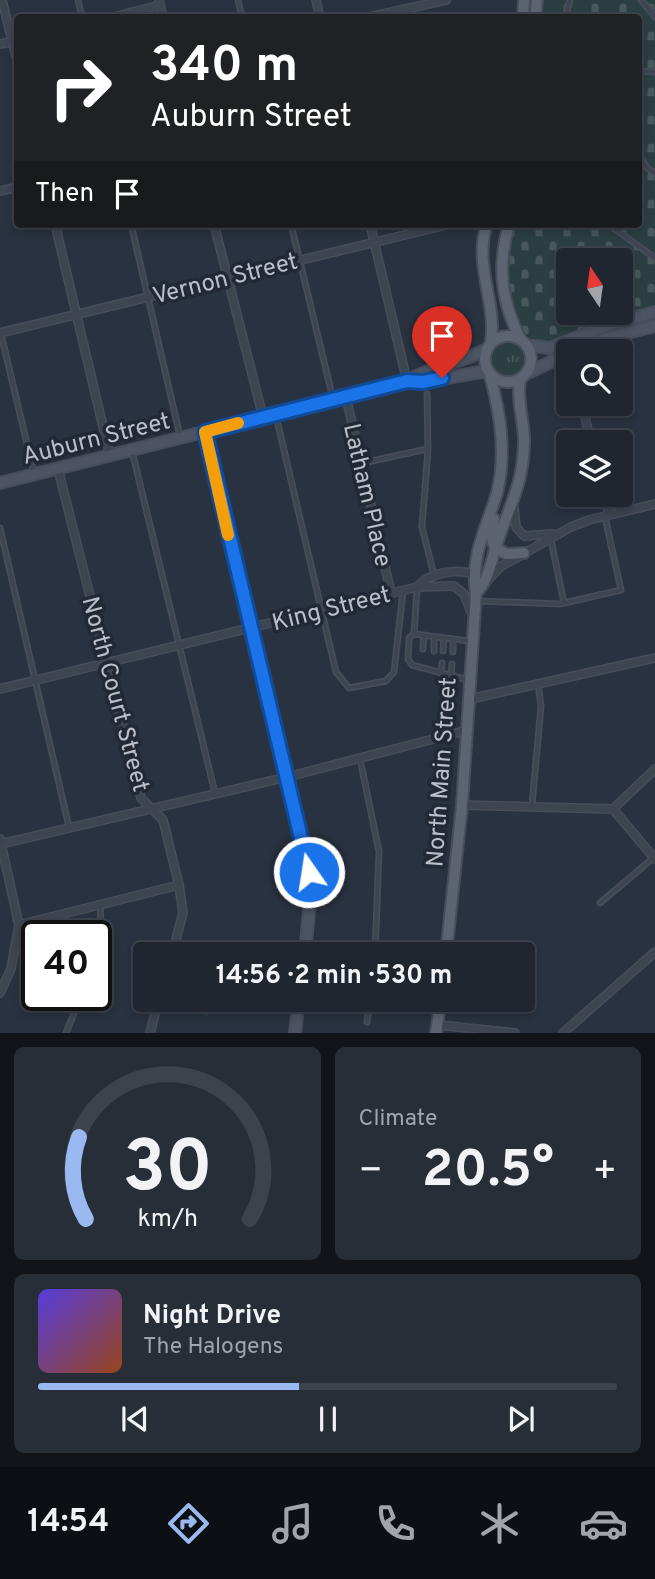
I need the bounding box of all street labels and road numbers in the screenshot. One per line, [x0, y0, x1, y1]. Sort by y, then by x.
street label: Vernon Street [150, 247, 301, 312]
street label: Auburn Street [19, 407, 174, 473]
street label: Latham Place [335, 421, 397, 570]
street label: King Street [269, 581, 394, 639]
street label: North Court Street [74, 594, 155, 795]
street label: North Main Street [421, 676, 465, 868]

